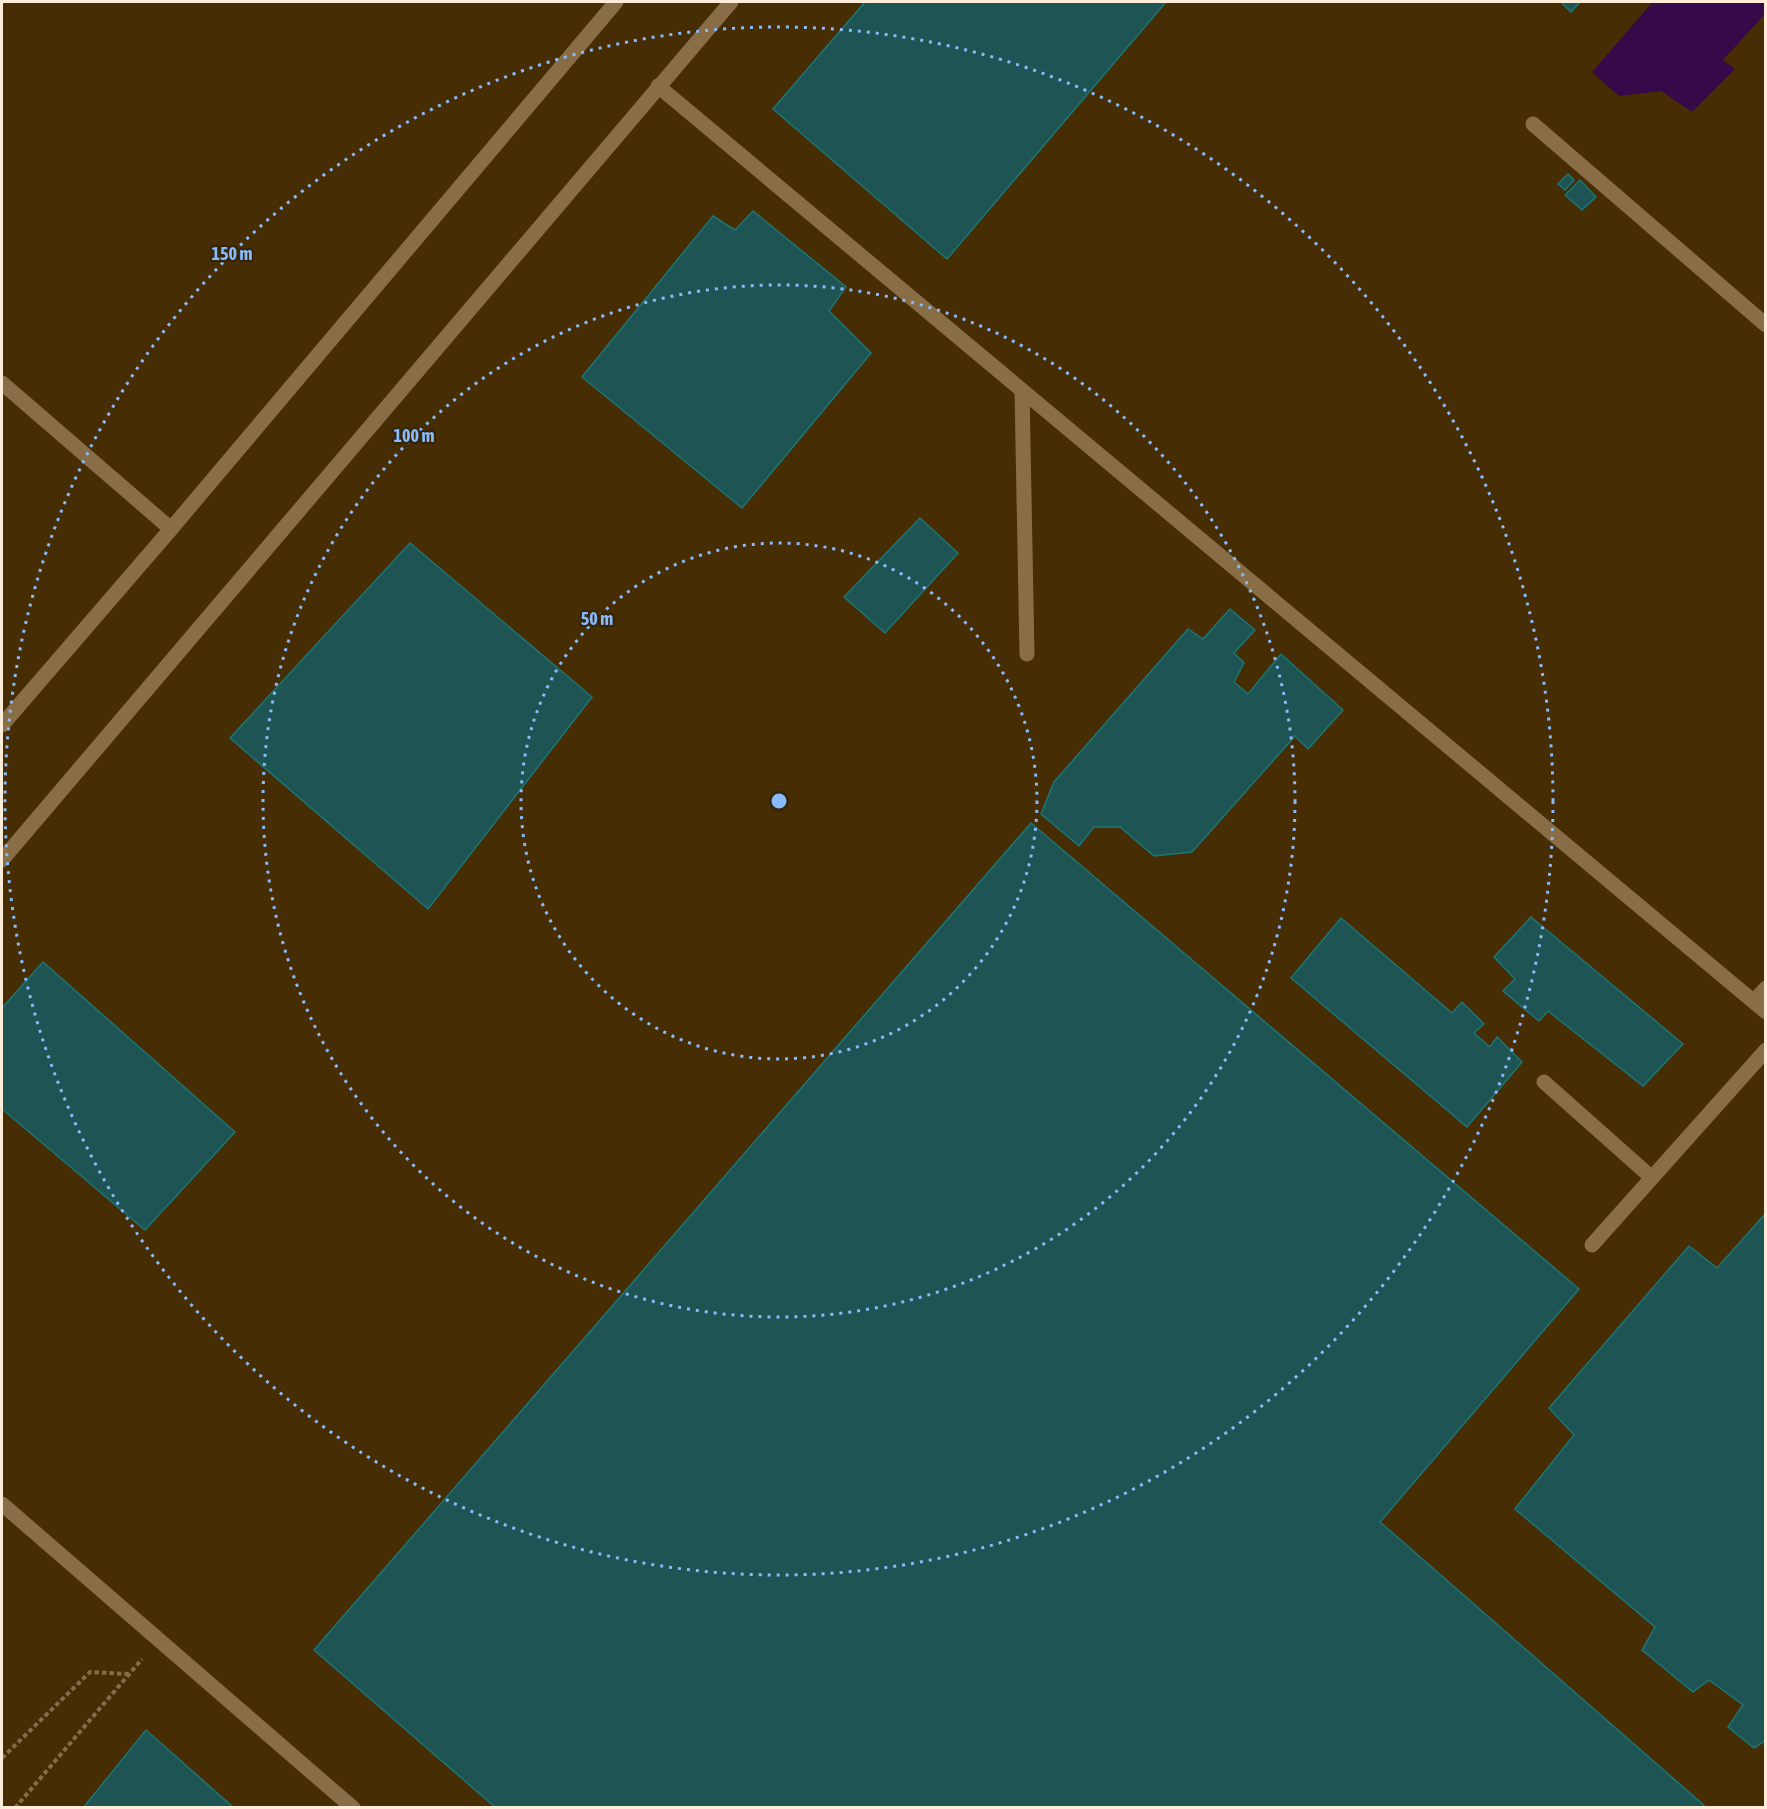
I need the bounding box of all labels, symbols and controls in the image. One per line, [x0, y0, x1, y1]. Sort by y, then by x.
text: 150 m [212, 243, 252, 264]
text: 100 m [394, 425, 434, 446]
text: 50 m [581, 608, 613, 629]
centre of rings [769, 791, 789, 811]

